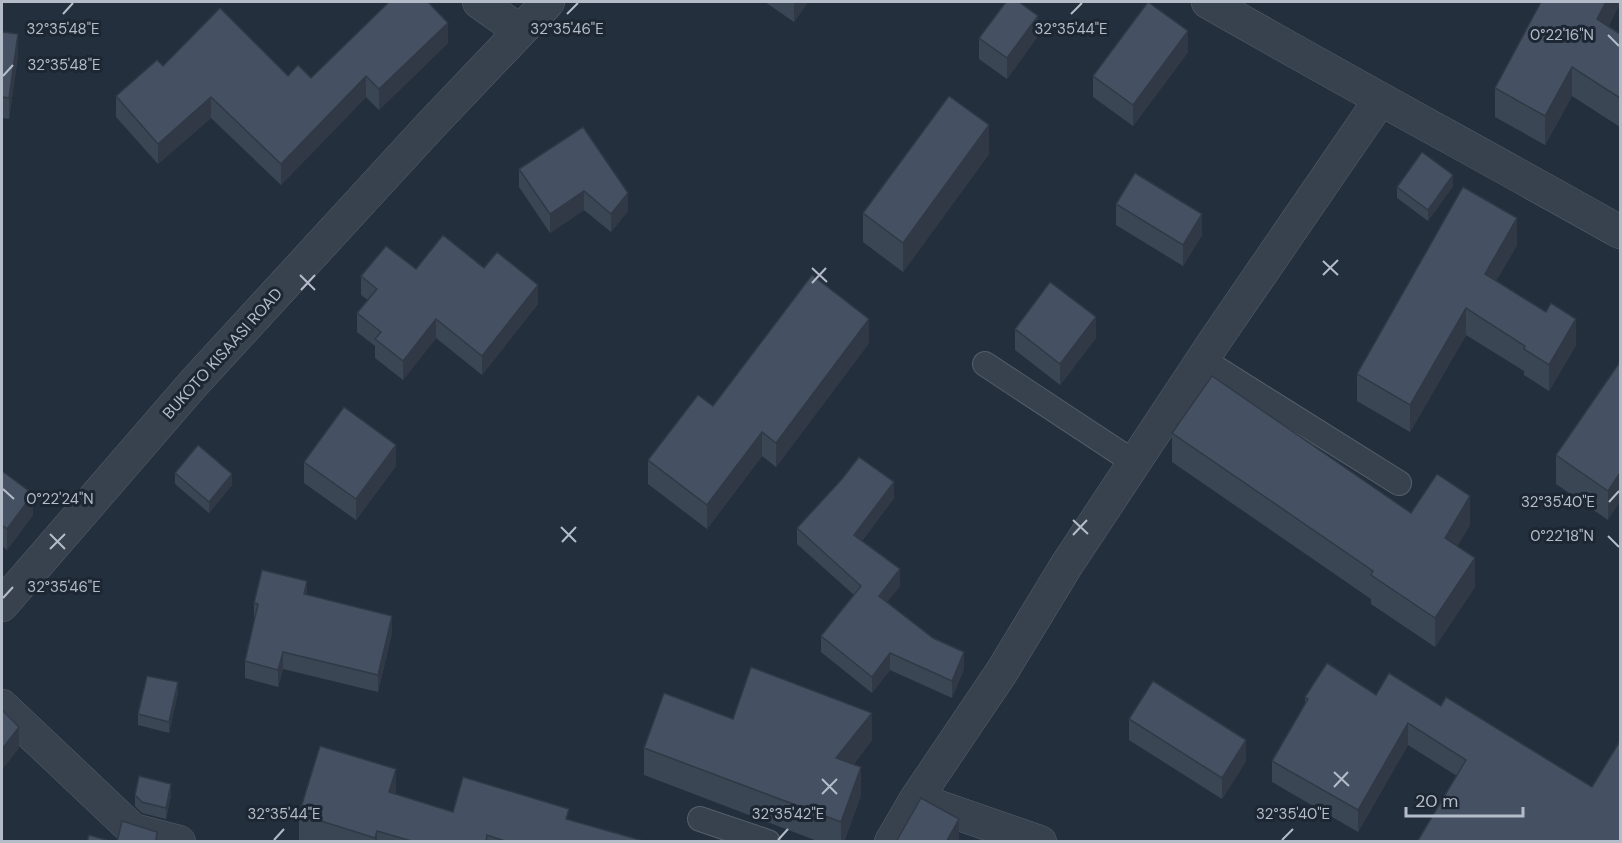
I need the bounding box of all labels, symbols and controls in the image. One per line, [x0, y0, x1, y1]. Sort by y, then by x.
text: 32°35'48"E [26, 19, 100, 39]
text: 32°35'46"E [530, 19, 604, 39]
text: 32°35'44"E [1034, 19, 1108, 39]
text: 0°22'16"N [1530, 25, 1594, 45]
text: 32°35'48"E [27, 55, 101, 75]
street label: BUKOTO KISAASI ROAD [158, 283, 287, 423]
text: 0°22'24"N [26, 489, 94, 509]
text: 32°35'40"E [1521, 492, 1595, 512]
text: 0°22'18"N [1530, 526, 1594, 546]
text: 32°35'46"E [27, 577, 101, 597]
scale bar [1406, 780, 1523, 818]
text: 20 m [1415, 789, 1458, 813]
text: 32°35'44"E [247, 804, 321, 824]
text: 32°35'42"E [752, 804, 824, 824]
text: 32°35'40"E [1256, 804, 1330, 824]

